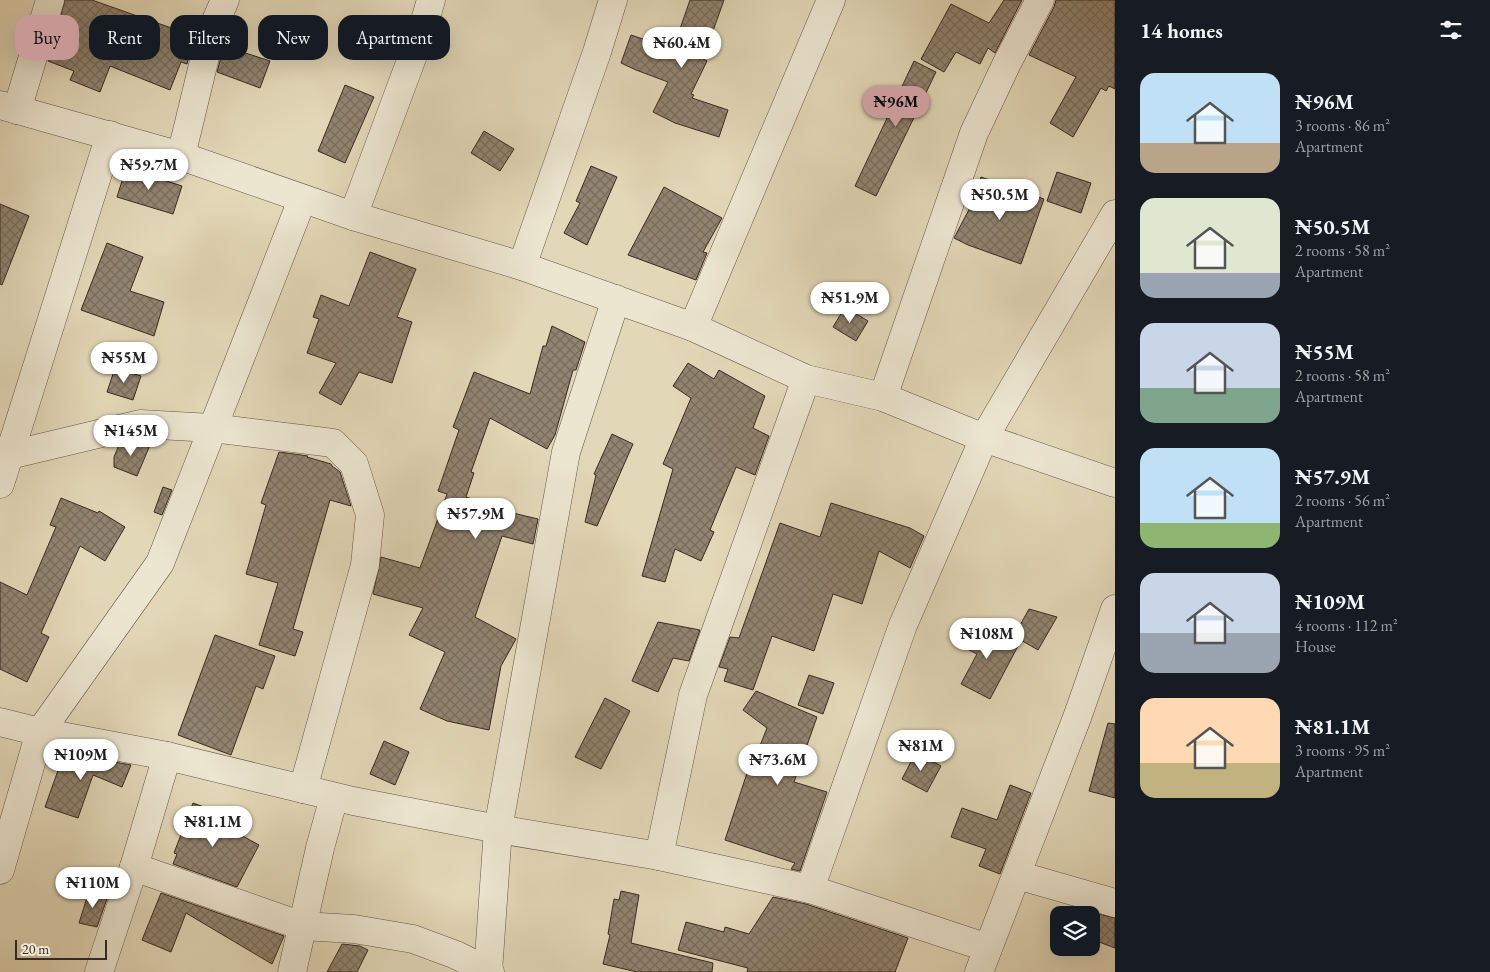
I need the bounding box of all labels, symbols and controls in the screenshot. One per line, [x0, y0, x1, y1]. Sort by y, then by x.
chip: Buy [15, 15, 79, 60]
chip: Rent [89, 15, 160, 60]
chip: Filters [170, 15, 248, 60]
chip: New [258, 15, 328, 60]
chip: Apartment [338, 15, 450, 60]
icon: filters [1437, 16, 1465, 44]
text: 14 homes [1140, 17, 1223, 44]
pin: ₦60.4M [641, 27, 723, 69]
text: ₦60.4M [653, 32, 711, 53]
pin: ₦96M [866, 86, 926, 128]
text: ₦96M [1295, 88, 1354, 115]
text: ₦96M [874, 91, 918, 112]
icon: home [1180, 93, 1240, 153]
text: 3 rooms · 86 m² [1295, 115, 1390, 136]
text: Apartment [1295, 136, 1363, 157]
pin: ₦59.7M [108, 148, 190, 191]
text: ₦59.7M [120, 154, 178, 175]
pin: ₦50.5M [959, 178, 1041, 221]
text: ₦50.5M [971, 184, 1029, 205]
text: ₦50.5M [1295, 213, 1370, 240]
icon: home [1180, 218, 1240, 278]
text: 2 rooms · 58 m² [1295, 240, 1390, 261]
text: Apartment [1295, 261, 1363, 282]
pin: ₦51.9M [809, 282, 891, 324]
text: ₦51.9M [821, 287, 879, 308]
text: ₦55M [1295, 338, 1354, 365]
pin: ₦55M [94, 342, 154, 384]
icon: home [1180, 343, 1240, 403]
text: ₦55M [102, 347, 146, 368]
text: 2 rooms · 58 m² [1295, 365, 1390, 386]
text: Apartment [1295, 386, 1363, 407]
pin: ₦145M [96, 414, 166, 457]
text: ₦145M [104, 420, 158, 441]
text: ₦57.9M [1295, 463, 1370, 490]
icon: home [1180, 468, 1240, 528]
text: 2 rooms · 56 m² [1295, 490, 1390, 511]
pin: ₦57.9M [435, 498, 517, 540]
text: ₦57.9M [447, 503, 505, 524]
text: Apartment [1295, 511, 1363, 532]
text: ₦109M [1295, 588, 1365, 615]
icon: home [1180, 593, 1240, 653]
text: 4 rooms · 112 m² [1295, 615, 1398, 636]
pin: ₦108M [952, 618, 1022, 660]
text: ₦108M [960, 623, 1014, 644]
text: House [1295, 636, 1336, 657]
text: ₦81.1M [1295, 713, 1370, 740]
icon: home [1180, 718, 1240, 778]
pin: ₦81M [891, 730, 951, 772]
text: ₦81M [899, 735, 943, 756]
pin: ₦109M [46, 738, 116, 781]
text: 3 rooms · 95 m² [1295, 740, 1390, 761]
text: ₦109M [54, 744, 108, 765]
pin: ₦73.6M [737, 744, 819, 786]
text: ₦73.6M [749, 749, 807, 770]
text: Apartment [1295, 761, 1363, 782]
pin: ₦81.1M [172, 806, 254, 848]
text: ₦81.1M [184, 811, 242, 832]
pin: ₦110M [58, 866, 128, 909]
text: ₦110M [66, 872, 120, 893]
map controls [1050, 906, 1100, 956]
button: layers [1050, 906, 1100, 956]
scale bar [15, 937, 108, 960]
text: 20 m [22, 940, 49, 958]

